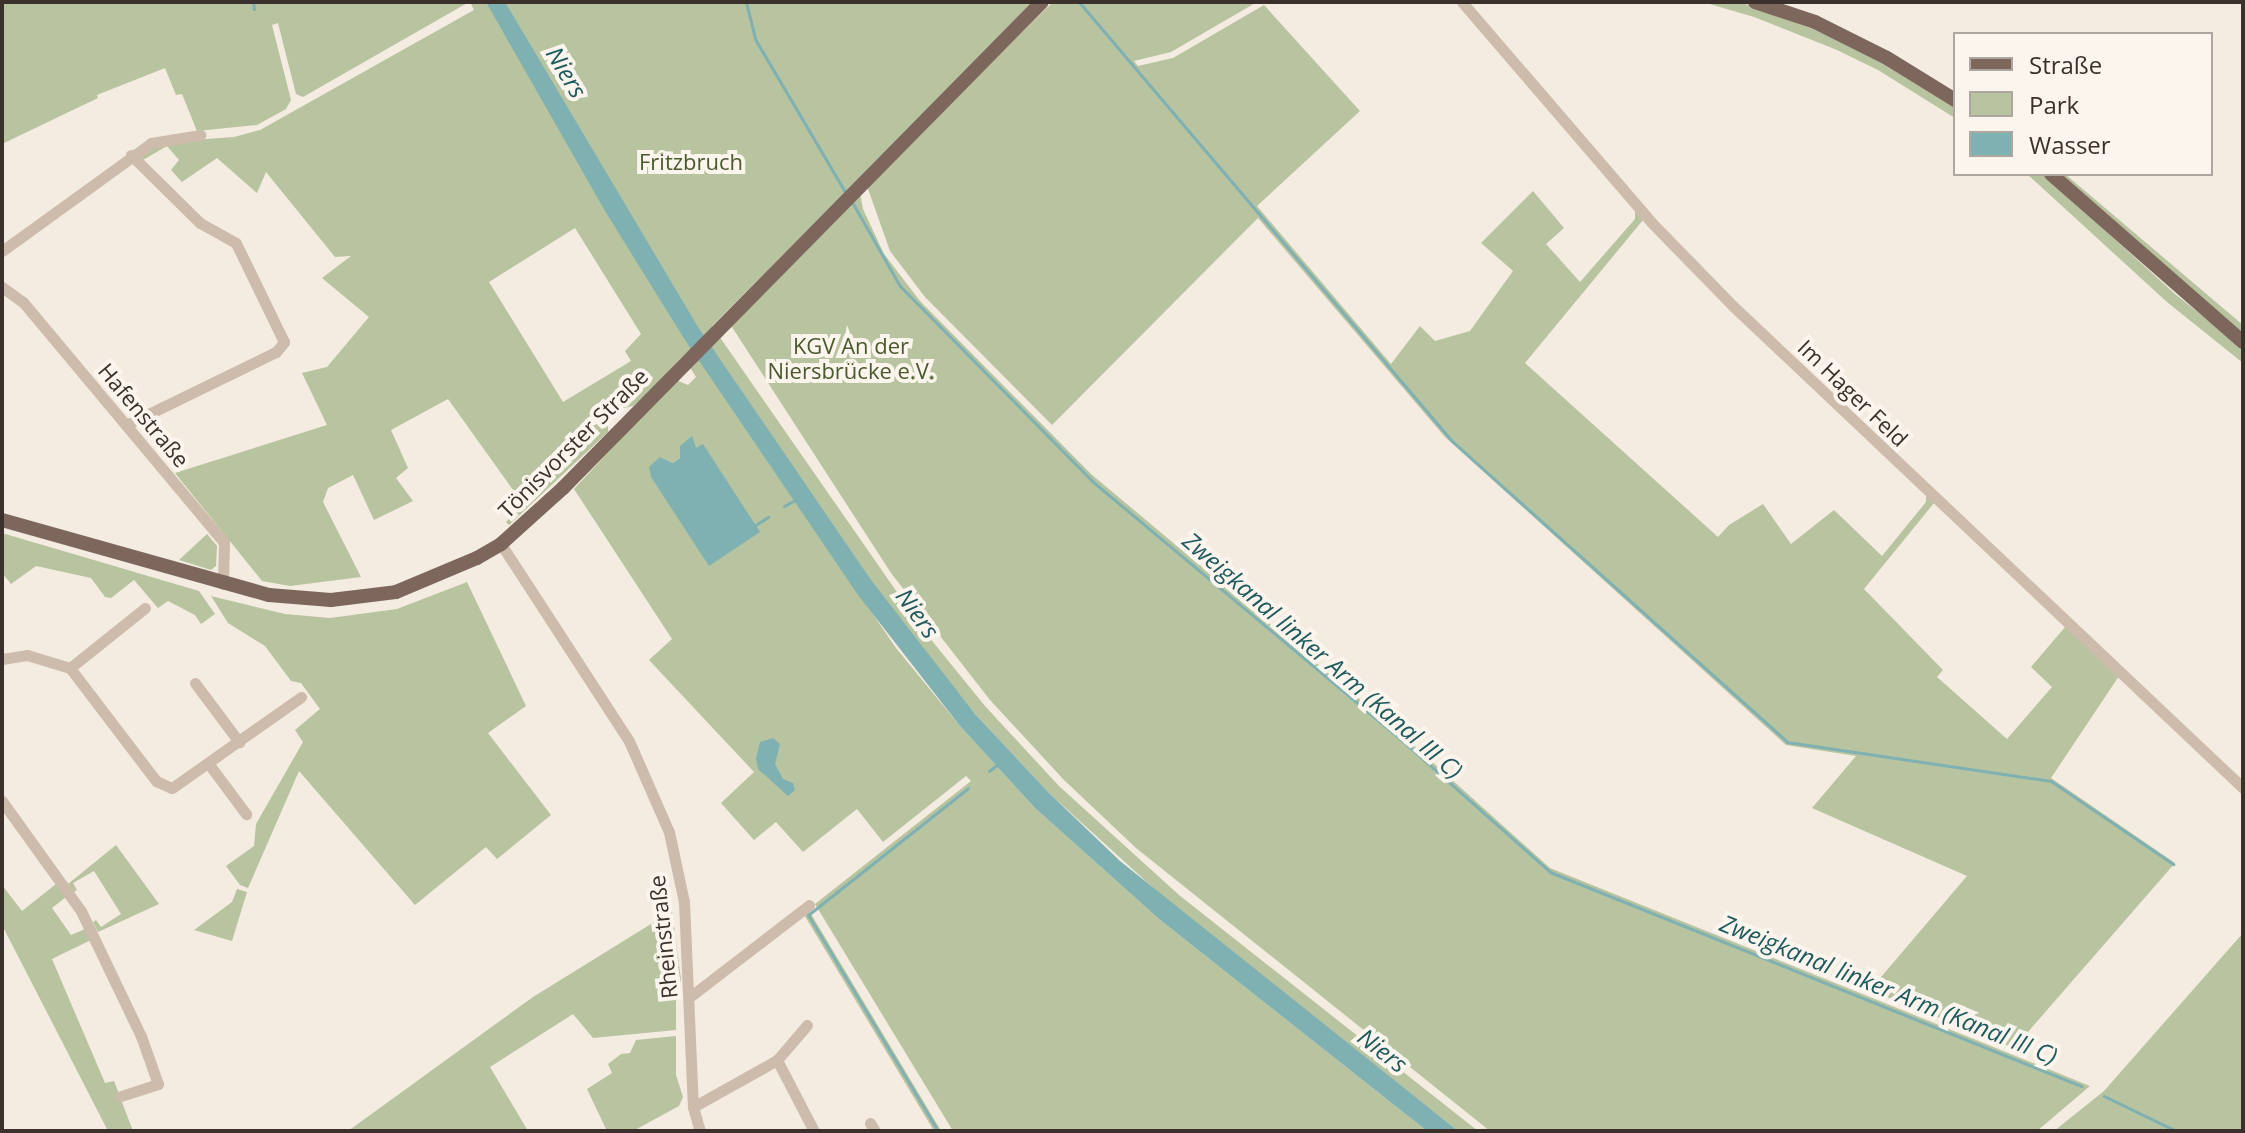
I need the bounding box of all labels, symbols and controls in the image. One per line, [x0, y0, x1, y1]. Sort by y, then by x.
legend [1953, 32, 2213, 176]
water label: Niers [541, 41, 593, 103]
text: Straße [2029, 48, 2102, 81]
text: Park [2029, 88, 2079, 121]
text: Wasser [2029, 128, 2111, 161]
park label: Fritzbruch [639, 149, 743, 175]
park label: KGV An der Niersbrücke e.V. [767, 332, 935, 384]
street label: Im Hager Feld [1793, 334, 1913, 452]
street label: Hafenstraße [93, 358, 195, 472]
street label: Tönisvorster Straße [493, 363, 653, 523]
water label: Zweigkanal linker Arm (Kanal III C) [1177, 526, 1469, 784]
water label: Niers [890, 582, 946, 644]
street label: Rheinstraße [643, 874, 683, 1000]
water label: Zweigkanal linker Arm (Kanal III C) [1716, 908, 2062, 1070]
water label: Niers [1353, 1022, 1413, 1078]

